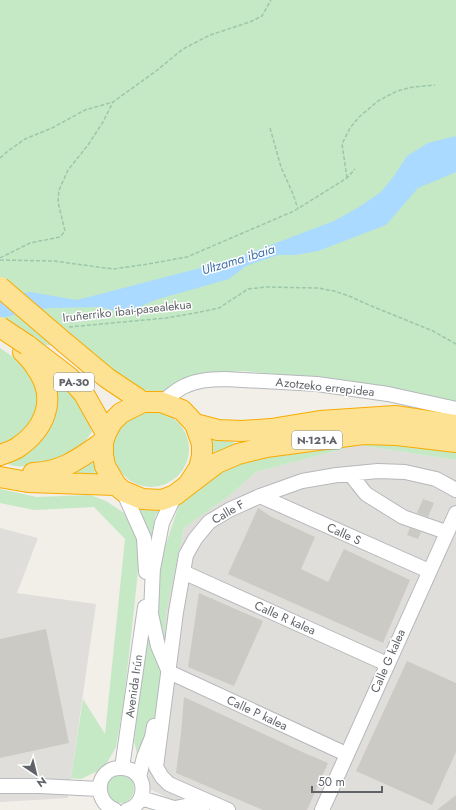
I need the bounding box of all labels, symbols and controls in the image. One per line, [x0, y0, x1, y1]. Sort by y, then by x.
water label: Ultzama ibaia [199, 239, 277, 280]
street label: Iruñerriko ibai-pasealekua [62, 295, 193, 327]
road number: PA-30 [54, 373, 94, 391]
street label: Azotzeko errepidea [275, 373, 376, 401]
road number: N-121-A [292, 431, 342, 449]
street label: Calle F [208, 495, 248, 529]
street label: Calle S [324, 518, 364, 550]
street label: Calle R kalea [251, 596, 319, 640]
street label: Calle G kalea [366, 626, 410, 696]
street label: Avenida Irún [121, 653, 147, 719]
street label: Calle P kalea [224, 691, 291, 735]
north arrow [16, 754, 56, 794]
scale bar [312, 768, 382, 794]
text: N [34, 773, 50, 791]
text: 50 m [318, 773, 345, 791]

